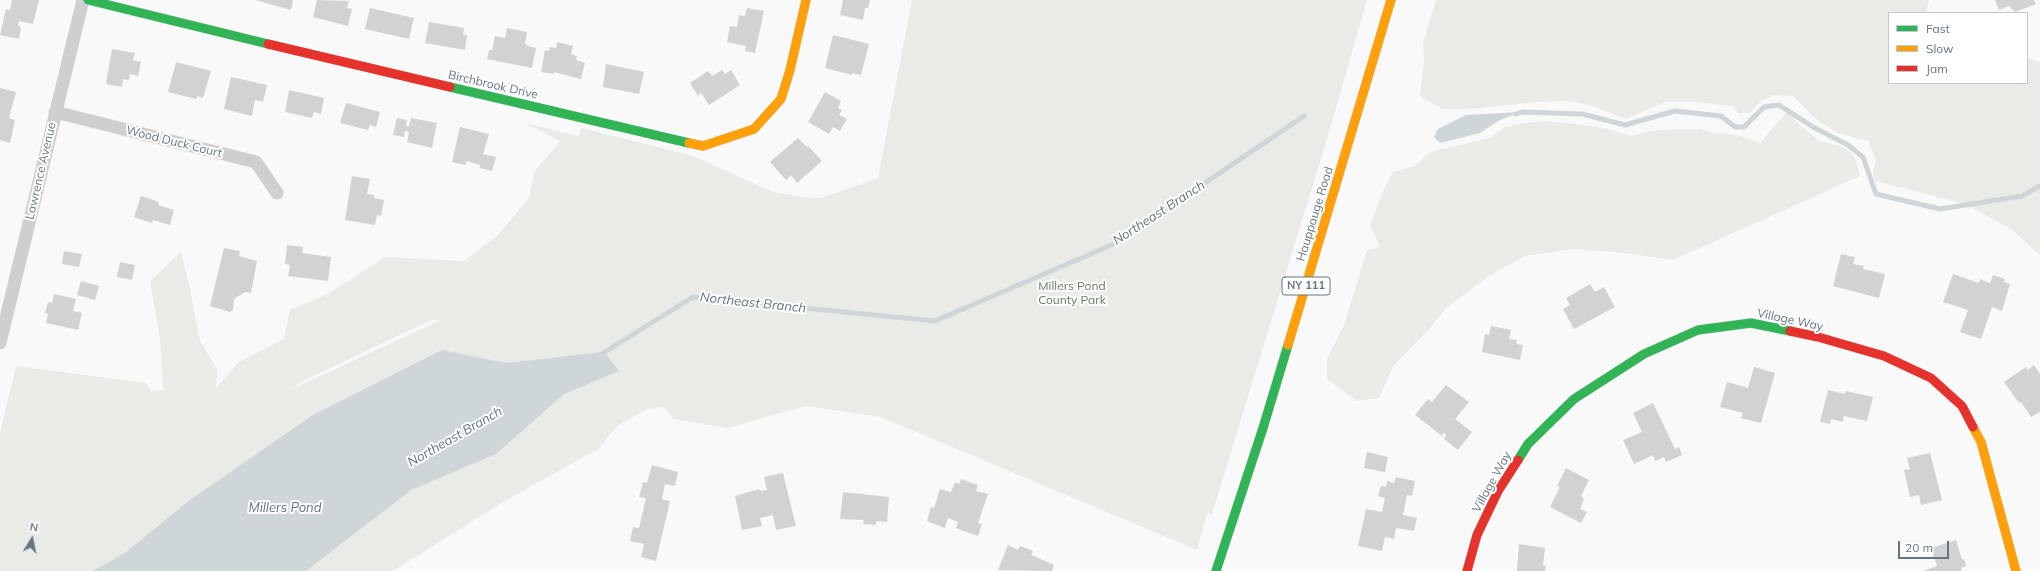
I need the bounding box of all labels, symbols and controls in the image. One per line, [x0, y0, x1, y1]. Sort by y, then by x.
legend [1888, 12, 2028, 84]
text: Fast [1926, 21, 1950, 36]
text: Slow [1926, 41, 1954, 56]
text: Jam [1926, 61, 1948, 76]
street label: Birchbrook Drive [447, 68, 539, 102]
street label: Lawrence Avenue [23, 121, 59, 221]
street label: Wood Duck Court [125, 123, 223, 161]
street label: Hauppauge Road [1294, 165, 1336, 263]
water label: Northeast Branch [1110, 177, 1208, 249]
road number: NY 111 [1282, 277, 1330, 295]
park label: Millers Pond County Park [1038, 279, 1106, 307]
water label: Northeast Branch [699, 290, 807, 316]
street label: Village Way [1756, 306, 1824, 334]
water label: Northeast Branch [405, 404, 505, 470]
street label: Village Way [1469, 449, 1515, 515]
water label: Millers Pond [248, 500, 322, 516]
north arrow [12, 519, 52, 559]
text: N [29, 520, 39, 535]
scale bar [1900, 533, 1951, 559]
text: 20 m [1905, 540, 1933, 555]

